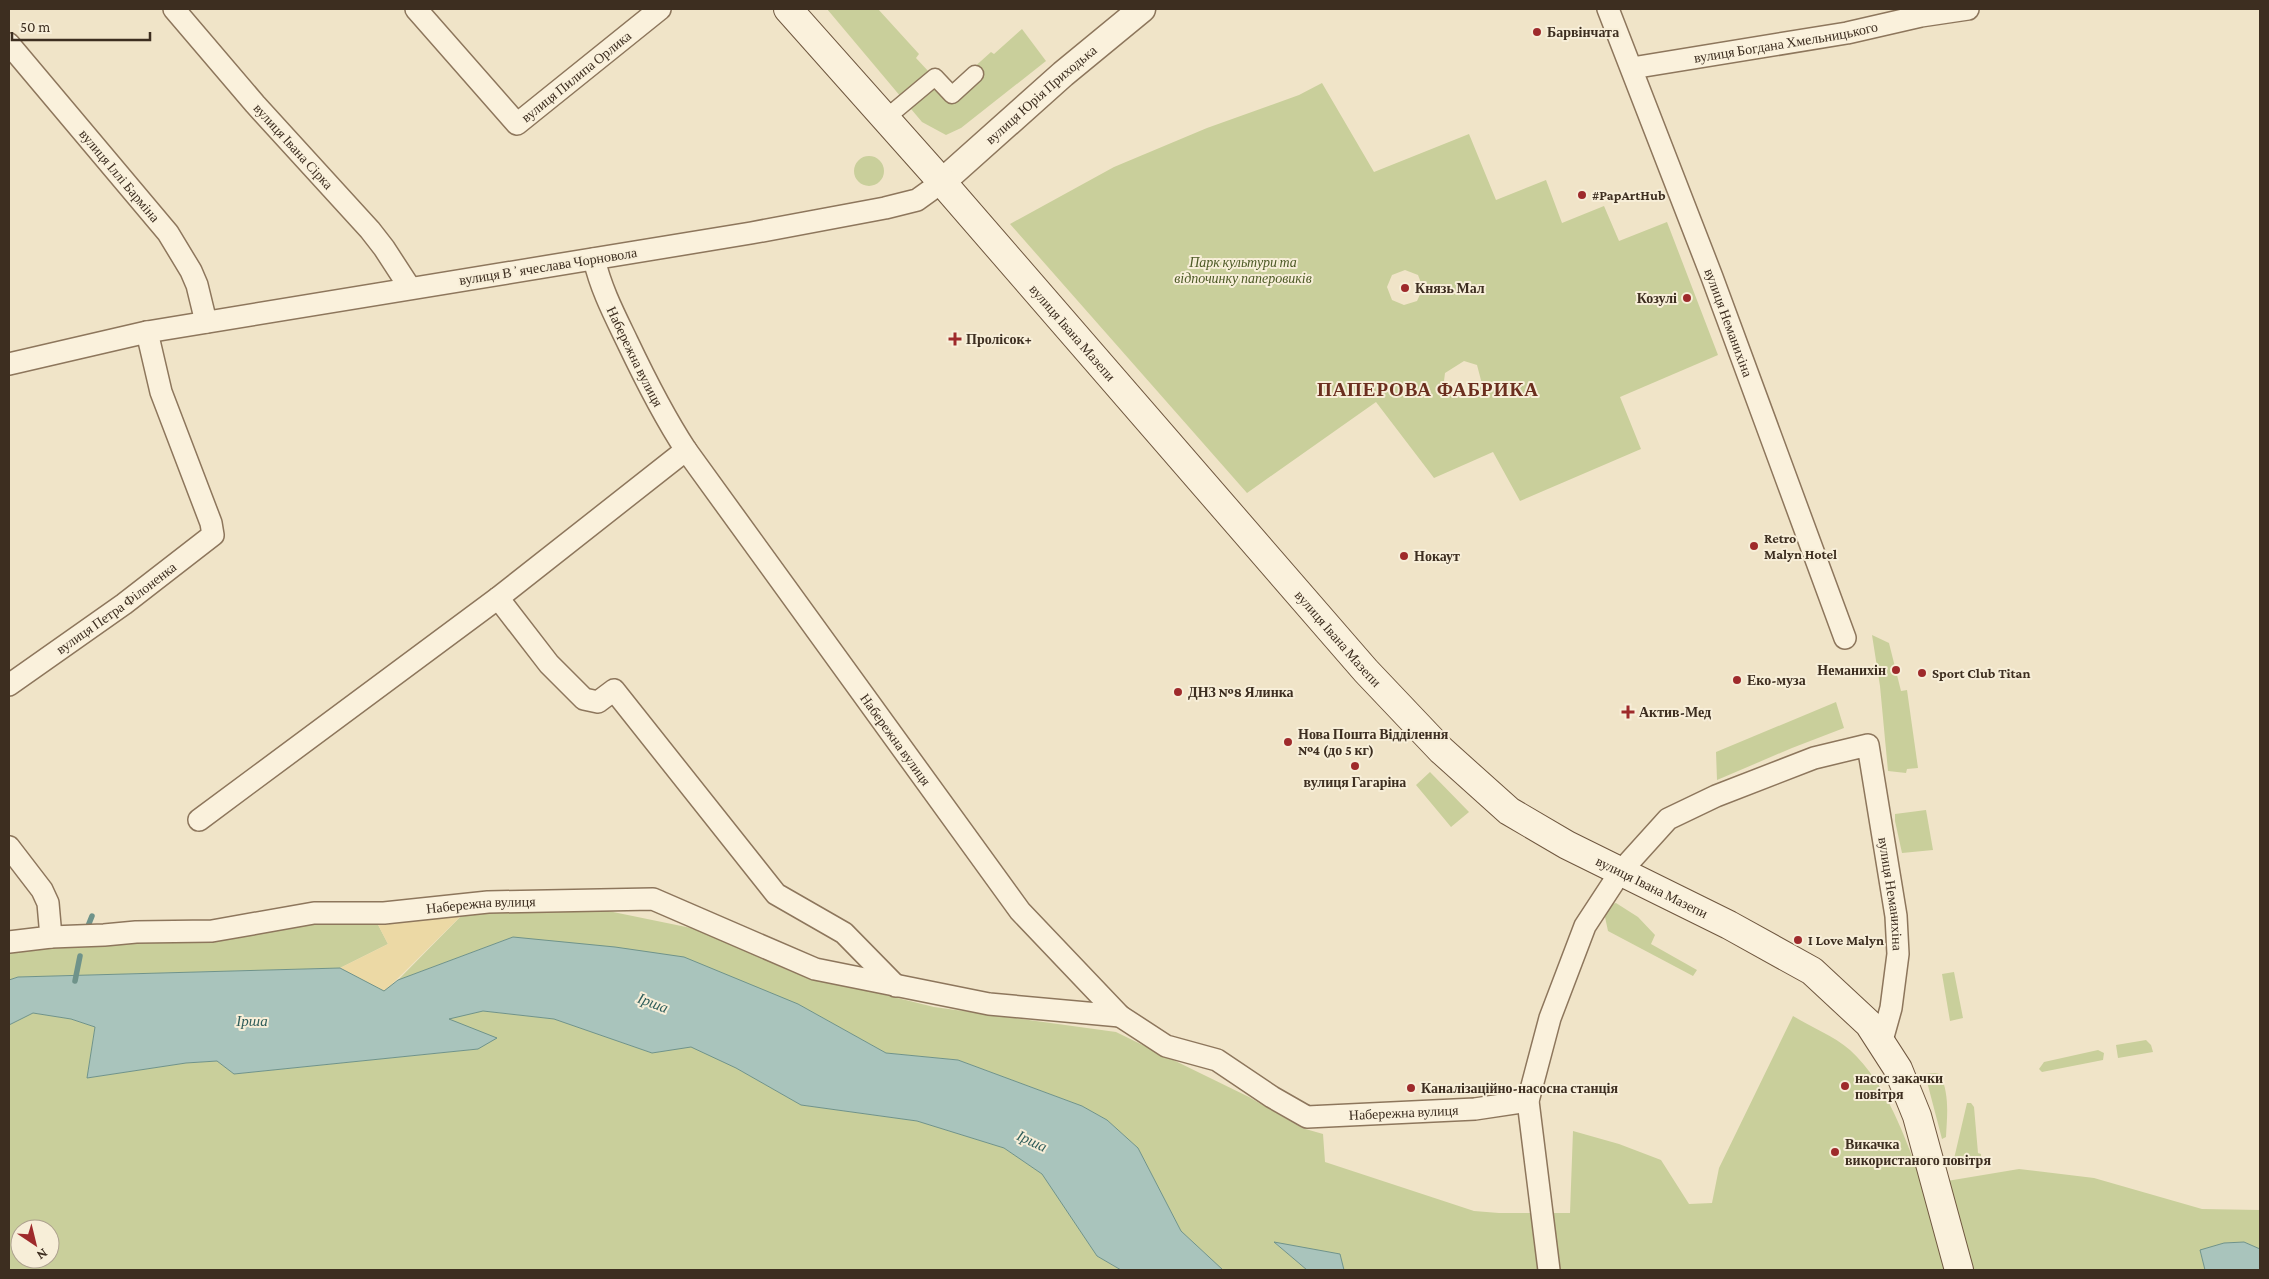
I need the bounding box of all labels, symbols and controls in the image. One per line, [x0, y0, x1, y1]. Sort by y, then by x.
scale bar [12, 10, 150, 42]
street label: вулиця Богдана Хмельницького [1693, 18, 1879, 66]
text: 50 m [20, 19, 50, 35]
place label: Барвінчата [1547, 24, 1619, 40]
marker: Барвінчата [1531, 26, 1543, 38]
street label: вулиця Пилипа Орлика [518, 27, 635, 125]
street label: вулиця Юрія Приходька [982, 41, 1100, 147]
street label: вулиця Івана Сірка [250, 100, 337, 193]
street label: вулиця Іллі Барміна [76, 126, 164, 226]
place label: #PapArtHub [1592, 187, 1666, 203]
marker: #PapArtHub [1576, 189, 1588, 201]
street label: вулиця Вʼячеслава Чорновола [458, 244, 639, 288]
park label: Парк культури та відпочинку паперовиків [1174, 254, 1312, 286]
street label: вулиця Неманихіна [1701, 266, 1756, 380]
place label: Князь Мал [1415, 280, 1485, 296]
street label: вулиця Івана Мазепи [1026, 281, 1119, 385]
marker: Князь Мал [1399, 282, 1411, 294]
place label: Козулі [1637, 290, 1677, 306]
marker: Козулі [1681, 292, 1693, 304]
street label: Набережна вулиця [604, 304, 667, 410]
place label: Пролісок+ [966, 331, 1032, 347]
marker: Пролісок+ [948, 332, 962, 346]
district label: ПАПЕРОВА ФАБРИКА [1317, 379, 1539, 400]
place label: Retro Malyn Hotel [1764, 530, 1837, 562]
marker: Retro Malyn Hotel [1748, 540, 1760, 552]
place label: Нокаут [1414, 548, 1460, 564]
marker: Нокаут [1398, 550, 1410, 562]
street label: вулиця Петра Філоненка [53, 558, 180, 657]
street label: вулиця Івана Мазепи [1292, 587, 1385, 690]
place label: Неманихін [1817, 662, 1886, 678]
marker: Неманихін [1890, 664, 1902, 676]
place label: Sport Club Titan [1932, 665, 2030, 681]
marker: Sport Club Titan [1916, 667, 1928, 679]
place label: Еко-муза [1747, 672, 1806, 688]
marker: Еко-муза [1731, 674, 1743, 686]
place label: ДНЗ №8 Ялинка [1188, 684, 1294, 700]
marker: ДНЗ №8 Ялинка [1172, 686, 1184, 698]
street label: Набережна вулиця [857, 690, 935, 789]
place label: Актив-Мед [1639, 704, 1711, 720]
marker: Актив-Мед [1621, 705, 1635, 719]
place label: Нова Пошта Відділення №4 (до 5 кг) [1298, 726, 1449, 759]
marker: Нова Пошта Відділення №4 (до 5 кг) [1282, 736, 1294, 748]
marker: вулиця Гагаріна [1349, 760, 1361, 772]
place label: вулиця Гагаріна [1304, 774, 1406, 790]
street label: вулиця Неманихіна [1875, 836, 1906, 952]
street label: вулиця Івана Мазепи [1593, 853, 1711, 921]
street label: Набережна вулиця [425, 893, 536, 916]
place label: I Love Malyn [1808, 932, 1884, 948]
marker: I Love Malyn [1792, 934, 1804, 946]
water label: Ірша [635, 990, 670, 1016]
water label: Ірша [235, 1013, 268, 1029]
place label: насос закачки повітря [1855, 1070, 1943, 1102]
place label: Каналізаційно-насосна станція [1421, 1080, 1619, 1096]
marker: насос закачки повітря [1839, 1080, 1851, 1092]
marker: Каналізаційно-насосна станція [1405, 1082, 1417, 1094]
street label: Набережна вулиця [1348, 1102, 1459, 1123]
water label: Ірша [1014, 1127, 1050, 1155]
place label: Викачка використаного повітря [1845, 1136, 1991, 1168]
marker: Викачка використаного повітря [1829, 1146, 1841, 1158]
north arrow [10, 1219, 60, 1269]
text: N [34, 1245, 51, 1264]

